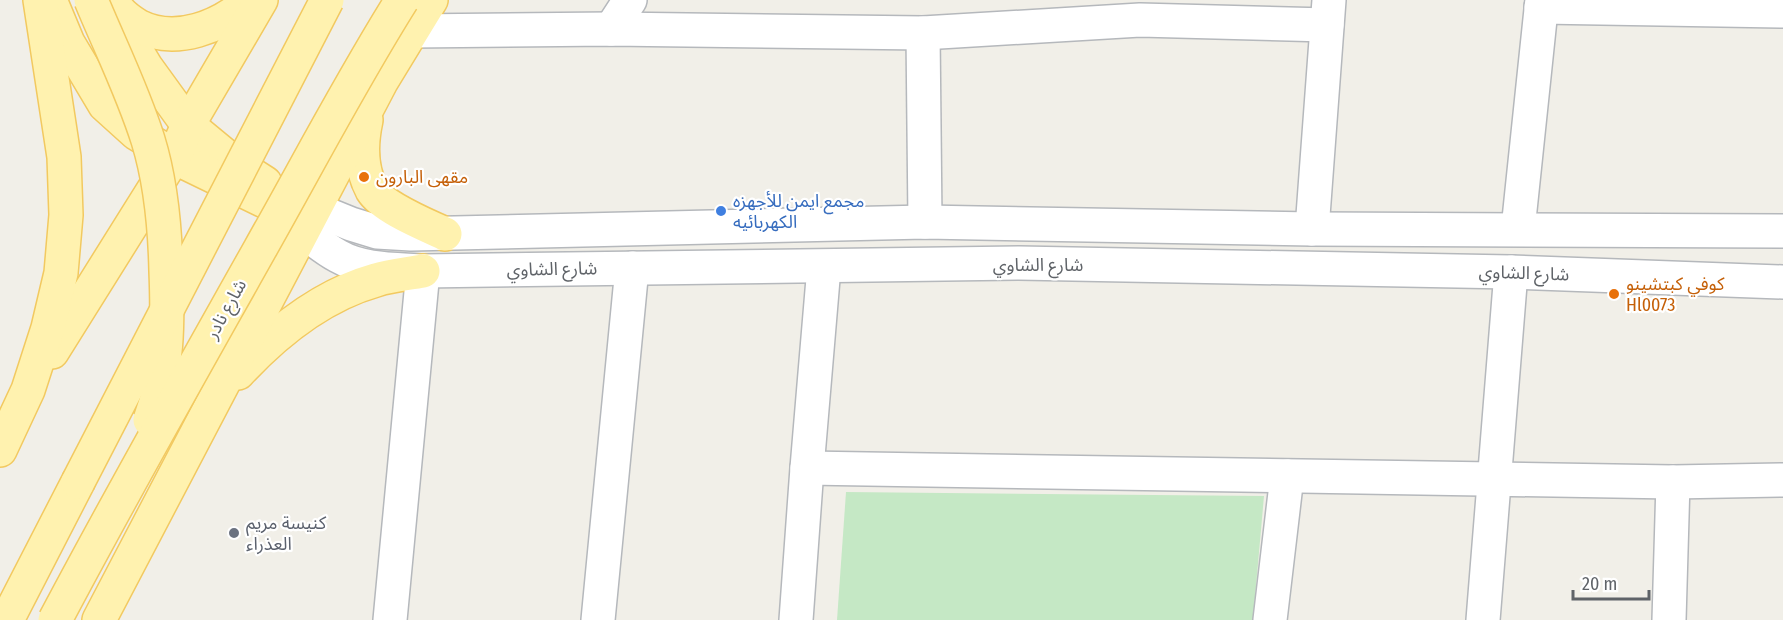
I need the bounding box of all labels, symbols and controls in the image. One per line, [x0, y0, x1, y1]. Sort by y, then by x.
place label: مقهى البارون [376, 166, 468, 188]
marker: مقهى البارون [357, 170, 371, 184]
place label: مجمع ايمن للأجهزه الكهربائيه [733, 190, 864, 233]
marker: مجمع ايمن للأجهزه الكهربائيه [714, 204, 728, 218]
street label: شارع الشاوي [993, 254, 1083, 279]
street label: شارع الشاوي [507, 257, 598, 284]
street label: شارع الشاوي [1478, 260, 1570, 289]
place label: كوفي كبتشينو Hl0073 [1626, 273, 1725, 316]
street label: شارع نادر [200, 275, 254, 345]
marker: كوفي كبتشينو Hl0073 [1607, 287, 1621, 301]
place label: كنيسة مريم العذراء [246, 512, 327, 555]
marker: كنيسة مريم العذراء [227, 526, 241, 540]
scale bar [1573, 563, 1650, 601]
text: 20 m [1582, 573, 1617, 595]

